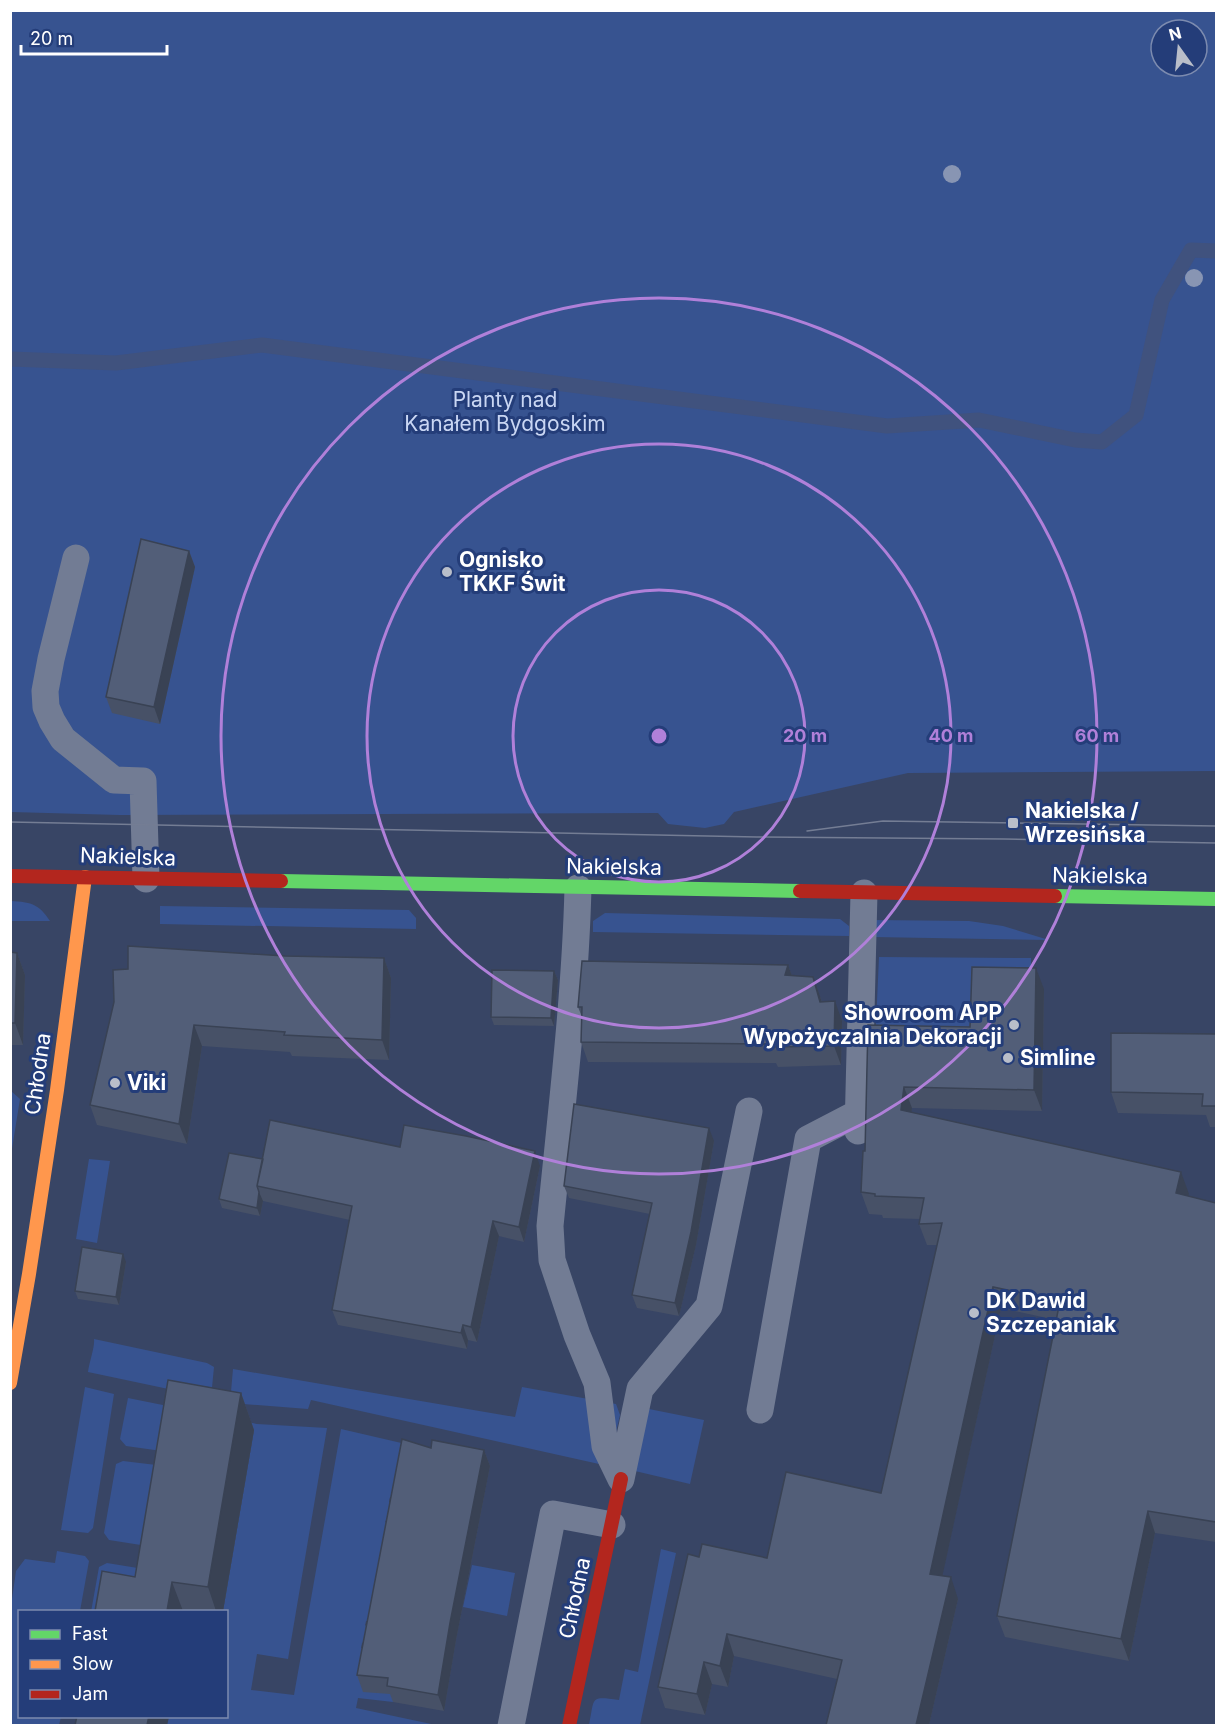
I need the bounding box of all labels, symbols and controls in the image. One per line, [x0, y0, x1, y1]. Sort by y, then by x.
scale bar [21, 18, 166, 56]
north arrow [1149, 18, 1209, 78]
text: N [1167, 22, 1184, 45]
text: 20 m [30, 28, 73, 49]
park label: Planty nad Kanałem Bydgoskim [404, 387, 606, 436]
place label: Ognisko TKKF Świt [459, 547, 566, 596]
marker: Ognisko TKKF Świt [440, 565, 454, 579]
text: 20 m [783, 725, 827, 746]
text: 40 m [929, 725, 974, 746]
text: 60 m [1075, 725, 1119, 746]
centre of rings [649, 726, 669, 746]
place label: Nakielska / Wrzesińska [1025, 798, 1145, 847]
marker: Nakielska / Wrzesińska [1006, 816, 1020, 830]
street label: Nakielska [80, 842, 176, 871]
street label: Nakielska [566, 853, 662, 880]
street label: Nakielska [1052, 862, 1148, 889]
place label: Showroom APP Wypożyczalnia Dekoracji [743, 1000, 1002, 1049]
marker: Showroom APP Wypożyczalnia Dekoracji [1007, 1018, 1021, 1032]
street label: Chłodna [19, 1031, 56, 1117]
place label: Simline [1020, 1045, 1096, 1070]
marker: Simline [1001, 1051, 1015, 1065]
place label: Viki [127, 1070, 166, 1095]
marker: Viki [108, 1076, 122, 1090]
place label: DK Dawid Szczepaniak [986, 1288, 1117, 1337]
marker: DK Dawid Szczepaniak [967, 1306, 981, 1320]
street label: Chłodna [554, 1555, 595, 1641]
legend [18, 1610, 228, 1718]
text: Fast [72, 1623, 108, 1644]
text: Slow [72, 1653, 113, 1674]
text: Jam [72, 1683, 108, 1704]

